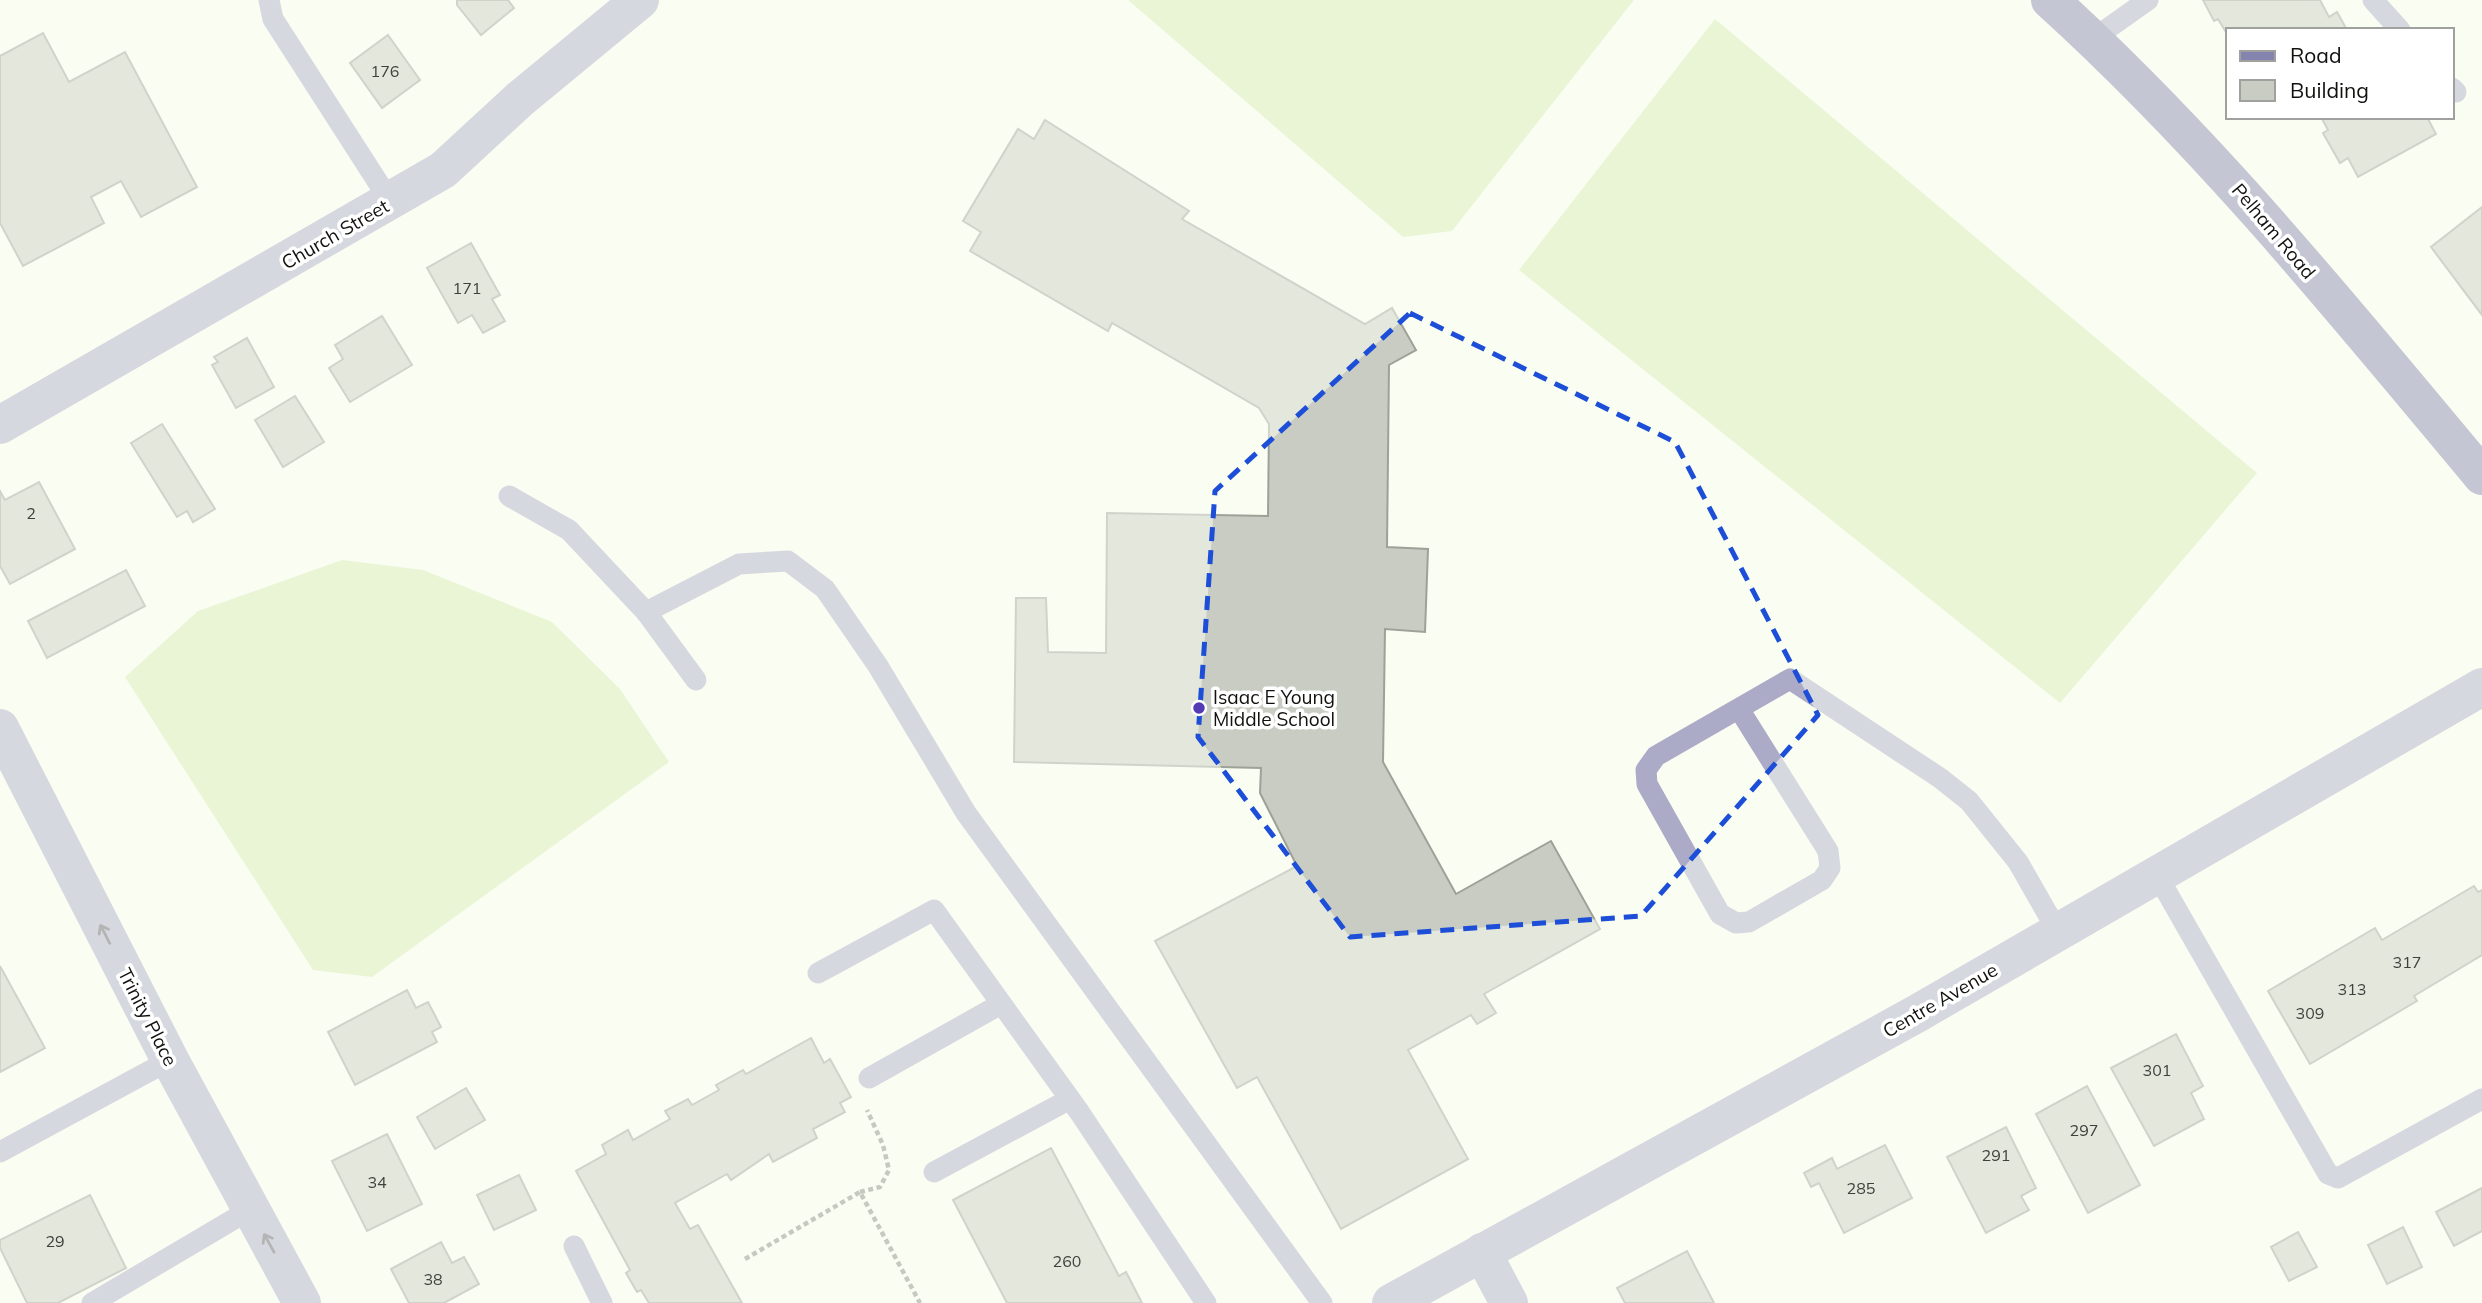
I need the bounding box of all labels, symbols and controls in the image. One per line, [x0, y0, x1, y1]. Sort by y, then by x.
legend [2226, 28, 2454, 119]
text: Road [2290, 42, 2341, 68]
house number: 176 [371, 61, 399, 81]
text: Building [2290, 77, 2369, 103]
street label: Pelham Road [2227, 178, 2321, 284]
street label: Church Street [277, 193, 393, 274]
house number: 171 [453, 278, 481, 298]
house number: 2 [26, 503, 36, 523]
place label: Isaac E Young Middle School [1213, 685, 1335, 731]
marker: Isaac E Young Middle School [1191, 700, 1207, 716]
one-way arrow [98, 924, 112, 945]
house number: 317 [2393, 952, 2421, 972]
street label: Centre Avenue [1878, 957, 2002, 1043]
street label: Trinity Place [113, 964, 183, 1070]
house number: 313 [2338, 979, 2366, 999]
house number: 309 [2296, 1003, 2324, 1023]
house number: 301 [2143, 1060, 2171, 1080]
house number: 297 [2070, 1120, 2098, 1140]
house number: 291 [1982, 1145, 2010, 1165]
house number: 34 [367, 1172, 387, 1192]
house number: 285 [1847, 1178, 1875, 1198]
house number: 29 [45, 1231, 65, 1251]
one-way arrow [262, 1233, 275, 1254]
house number: 260 [1053, 1251, 1081, 1271]
house number: 38 [423, 1269, 443, 1289]

